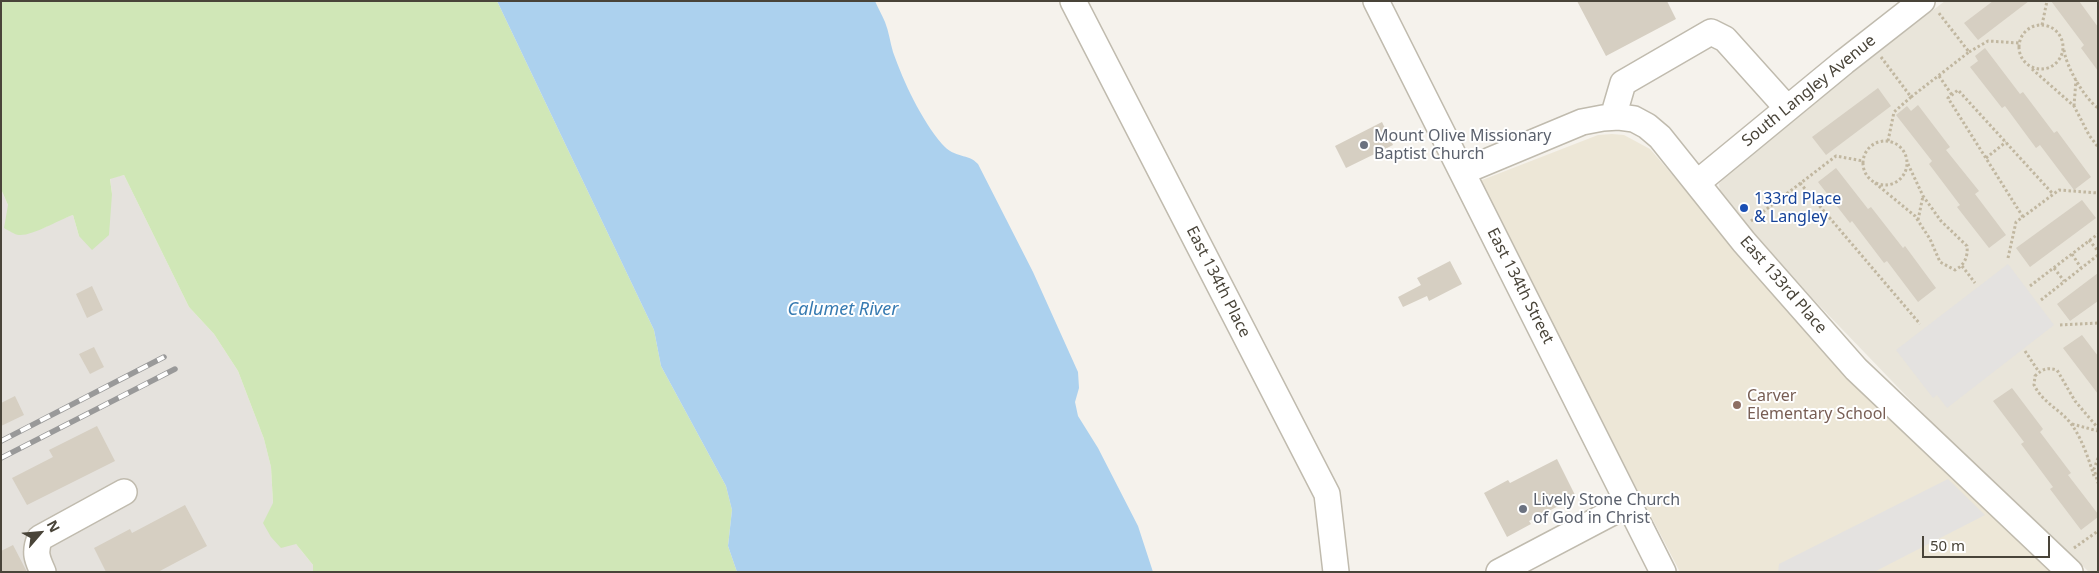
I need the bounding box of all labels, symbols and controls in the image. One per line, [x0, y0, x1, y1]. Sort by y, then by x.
street label: South Langley Avenue [1738, 31, 1880, 151]
place label: Mount Olive Missionary Baptist Church [1374, 126, 1551, 164]
marker: Mount Olive Missionary Baptist Church [1358, 139, 1370, 151]
place label: 133rd Place & Langley [1754, 189, 1841, 227]
marker: 133rd Place & Langley [1738, 202, 1750, 214]
street label: East 134th Place [1182, 223, 1254, 341]
street label: East 134th Street [1483, 225, 1557, 347]
street label: East 133rd Place [1736, 232, 1830, 338]
water label: Calumet River [788, 299, 898, 321]
place label: Carver Elementary School [1747, 386, 1886, 424]
marker: Carver Elementary School [1731, 399, 1743, 411]
place label: Lively Stone Church of God in Christ [1533, 490, 1680, 528]
marker: Lively Stone Church of God in Christ [1517, 503, 1529, 515]
north arrow [15, 508, 65, 558]
text: N [43, 517, 65, 535]
scale bar [1924, 526, 2052, 558]
text: 50 m [1930, 535, 1965, 555]

